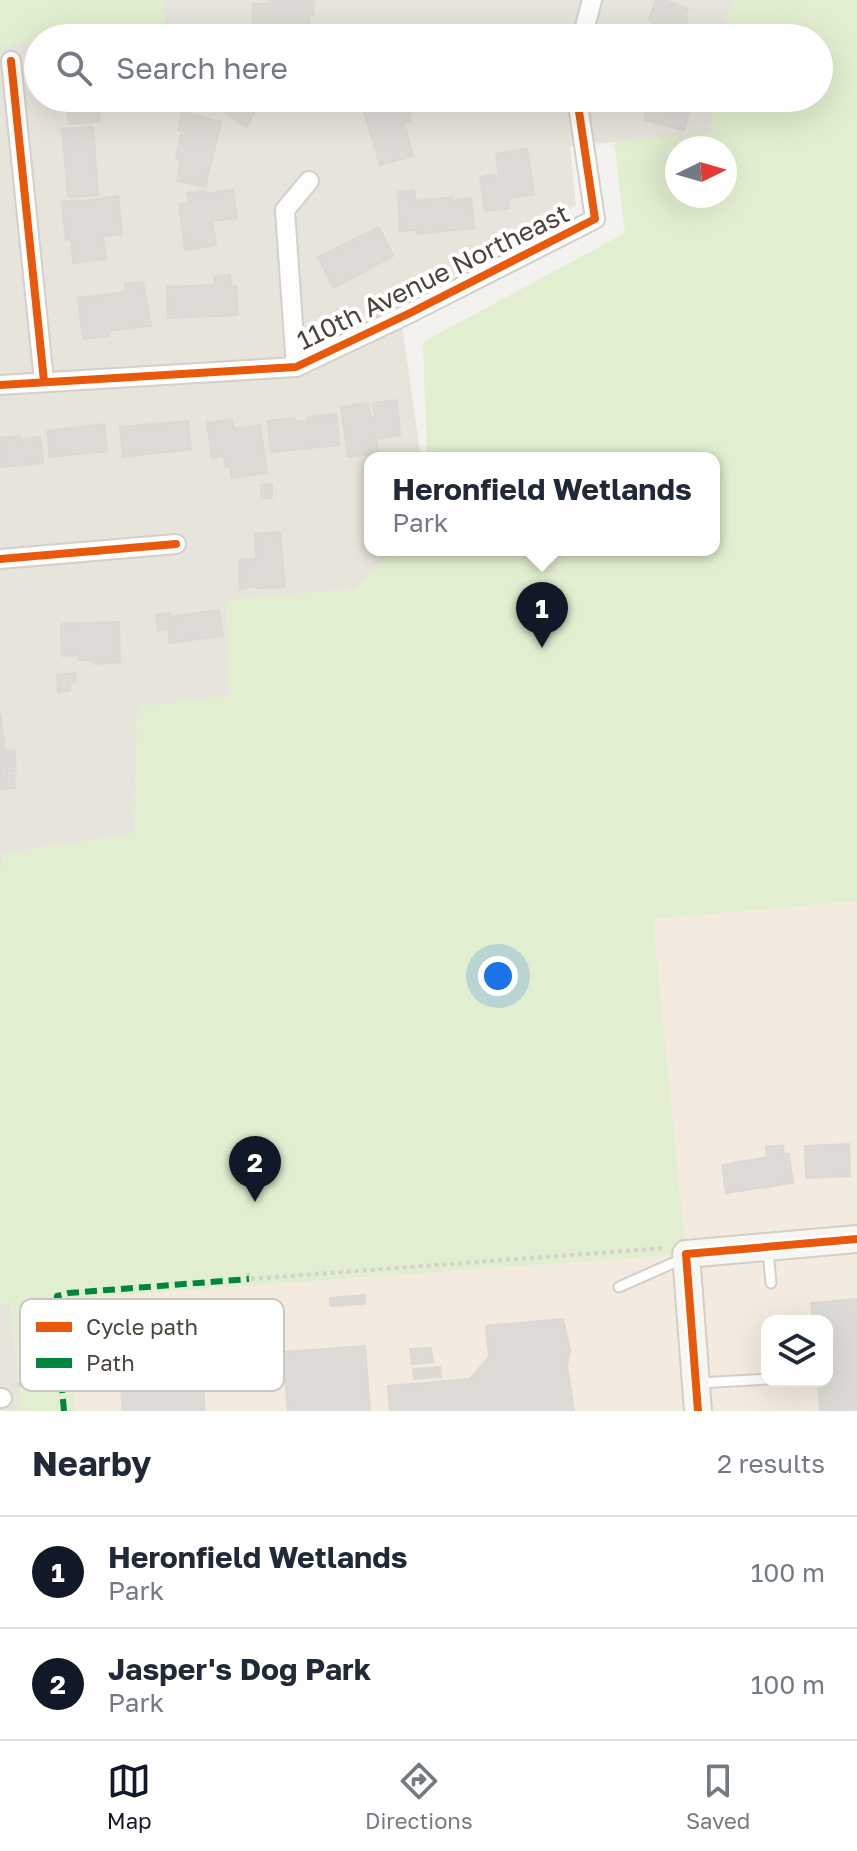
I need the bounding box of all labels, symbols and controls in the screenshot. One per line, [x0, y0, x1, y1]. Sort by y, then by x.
search box [24, 24, 833, 112]
icon: search [52, 46, 96, 90]
text: Search here [116, 50, 288, 86]
north arrow [665, 136, 737, 208]
street label: 110th Avenue Northeast [292, 197, 574, 356]
popup [364, 452, 720, 556]
text: Heronfield Wetlands [392, 471, 692, 507]
text: Park [392, 507, 449, 538]
pin: 1 [516, 582, 568, 648]
your location [478, 956, 518, 996]
pin: 2 [229, 1136, 281, 1202]
legend [20, 1299, 284, 1391]
text: Cycle path [86, 1313, 198, 1340]
map controls [761, 1315, 833, 1387]
button: layers [761, 1315, 833, 1387]
text: Path [86, 1349, 135, 1376]
text: Nearby [32, 1443, 152, 1483]
text: 2 results [717, 1448, 825, 1479]
text: Heronfield Wetlands [108, 1539, 408, 1575]
text: 1 [51, 1557, 65, 1588]
text: 100 m [751, 1557, 825, 1588]
text: Park [108, 1575, 164, 1606]
text: Jasper's Dog Park [108, 1651, 371, 1687]
text: 2 [50, 1669, 66, 1700]
text: 100 m [751, 1669, 825, 1700]
text: Park [108, 1687, 164, 1718]
tab: Map [107, 1759, 152, 1834]
tab: Directions [365, 1759, 473, 1834]
tab: Saved [686, 1759, 750, 1834]

